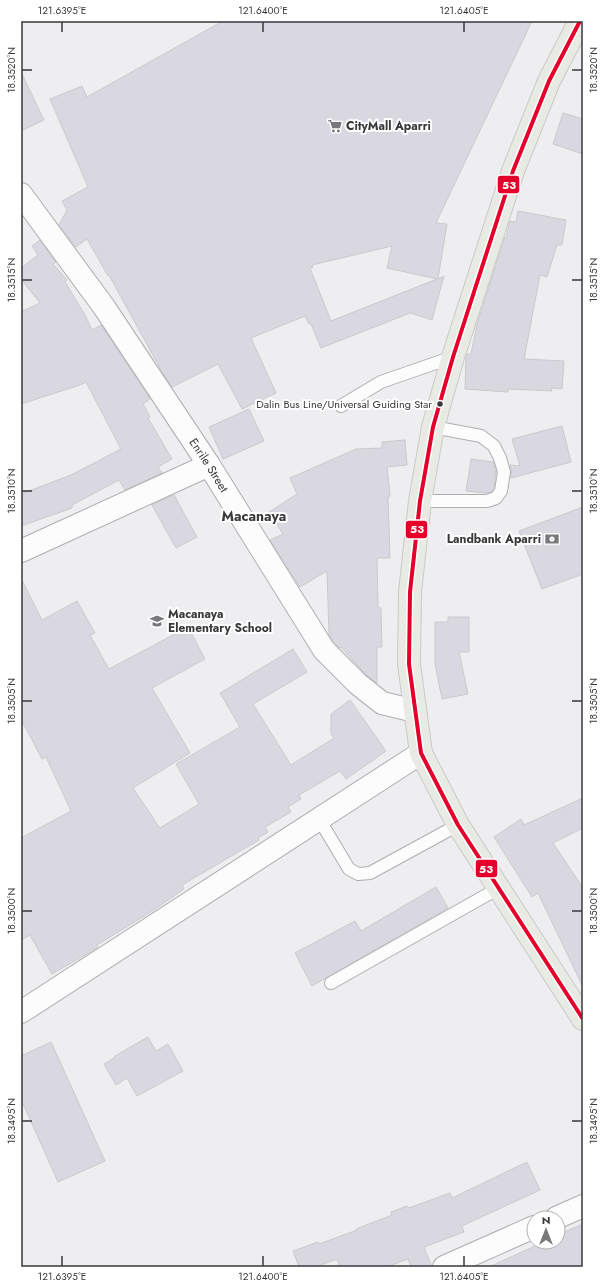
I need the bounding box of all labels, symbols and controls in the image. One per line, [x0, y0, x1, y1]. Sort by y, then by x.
text: 121.6395°E [38, 3, 86, 18]
text: 121.6400°E [238, 3, 288, 18]
text: 121.6405°E [439, 3, 489, 18]
text: 18.3520°N [4, 47, 19, 93]
text: 18.3520°N [586, 47, 601, 93]
place label: CityMall Aparri [346, 117, 431, 135]
supermarket icon: CityMall Aparri [327, 118, 343, 134]
line badge: 53 [497, 175, 520, 194]
text: 53 [502, 177, 516, 193]
text: 18.3515°N [4, 258, 19, 302]
text: 18.3515°N [586, 258, 601, 302]
place label: Dalin Bus Line/Universal Guiding Star [256, 396, 432, 412]
marker: Dalin Bus Line/Universal Guiding Star [435, 399, 445, 409]
street label: Enrile Street [185, 435, 233, 496]
text: 18.3510°N [4, 469, 19, 513]
text: 18.3510°N [586, 469, 601, 513]
district label: Macanaya [222, 506, 286, 526]
line badge: 53 [405, 520, 428, 539]
text: 53 [410, 521, 424, 537]
place label: Landbank Aparri [447, 530, 541, 548]
bank icon: Landbank Aparri [544, 531, 560, 547]
place label: Macanaya Elementary School [168, 605, 272, 637]
school or university icon: Macanaya Elementary School [149, 613, 165, 629]
text: 18.3505°N [4, 678, 19, 724]
text: 18.3505°N [586, 678, 601, 724]
line badge: 53 [475, 859, 498, 878]
text: 53 [479, 861, 493, 877]
text: 18.3500°N [4, 888, 19, 934]
text: 18.3500°N [586, 888, 601, 934]
text: 18.3495°N [4, 1098, 19, 1144]
text: 18.3495°N [586, 1098, 601, 1144]
north arrow [526, 1210, 566, 1250]
text: N [542, 1212, 550, 1228]
text: 121.6395°E [38, 1269, 86, 1284]
text: 121.6400°E [238, 1269, 288, 1284]
text: 121.6405°E [439, 1269, 489, 1284]

